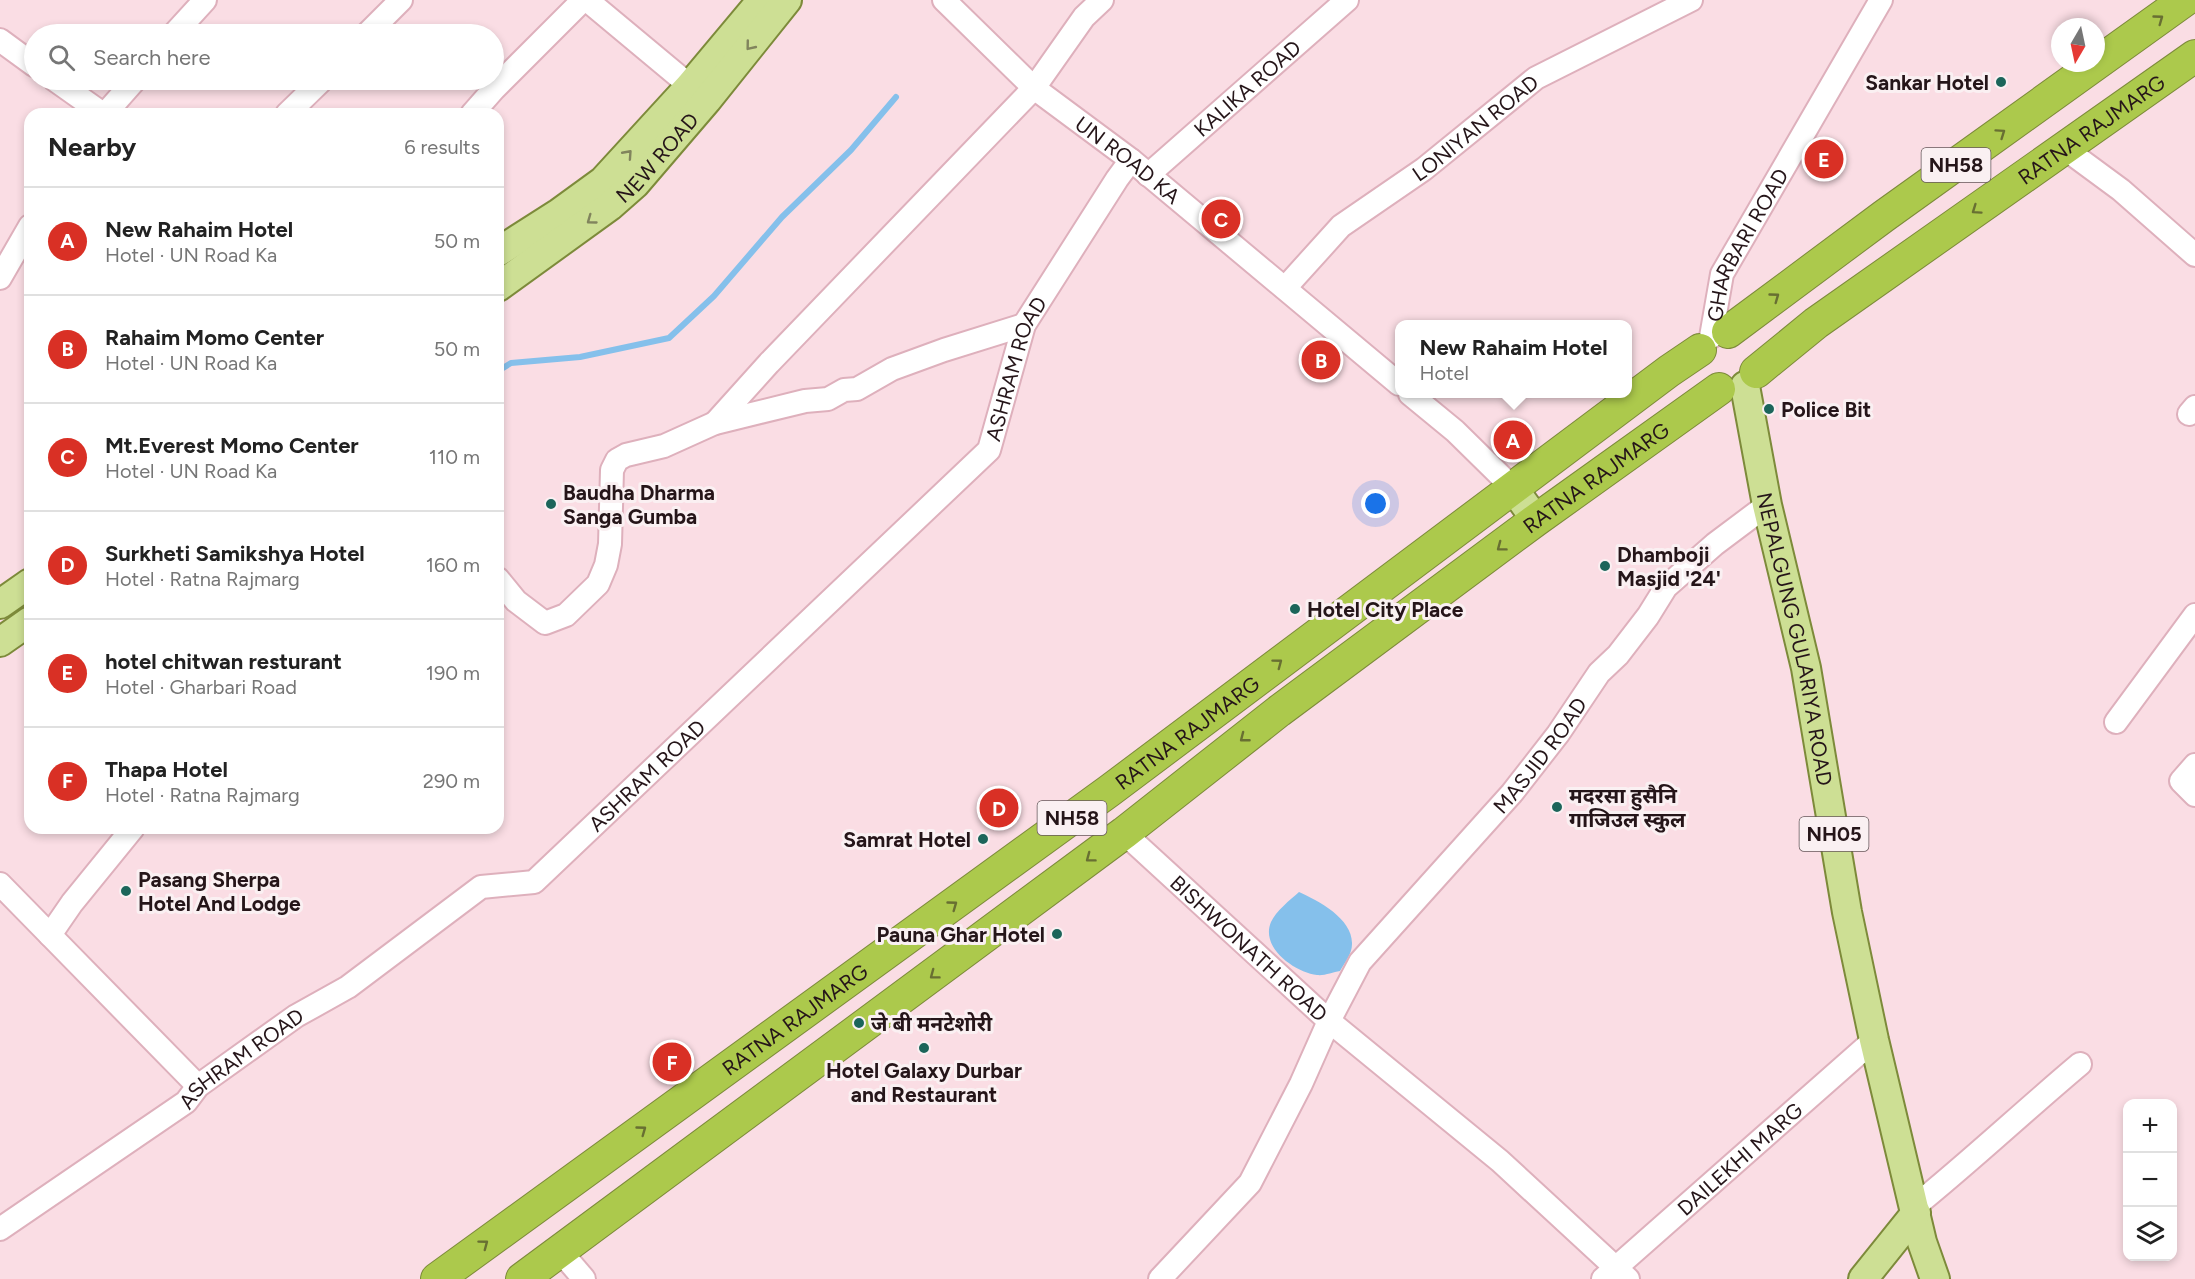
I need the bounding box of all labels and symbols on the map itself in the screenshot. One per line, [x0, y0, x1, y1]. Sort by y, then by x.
one-way arrow [2152, 15, 2163, 26]
north arrow [2051, 18, 2105, 72]
street label: KALIKA ROAD [1189, 34, 1306, 141]
one-way arrow [747, 39, 758, 50]
street label: LONIYAN ROAD [1407, 69, 1543, 186]
street label: RATNA RAJMARG [2013, 69, 2169, 189]
place label: Sankar Hotel [1865, 70, 1989, 95]
marker: Sankar Hotel [1994, 75, 2008, 89]
street label: NEW ROAD [611, 107, 703, 208]
street label: UN ROAD KA [1071, 111, 1186, 208]
one-way arrow [1994, 129, 2005, 140]
pin: E [1804, 136, 1844, 182]
road number: NH58 [1922, 148, 1990, 182]
one-way arrow [621, 150, 632, 160]
street label: GHARBARI ROAD [1701, 164, 1793, 324]
pin: C [1202, 196, 1240, 242]
one-way arrow [1971, 203, 1982, 214]
one-way arrow [587, 213, 598, 224]
street label: ASHRAM ROAD [980, 292, 1052, 444]
one-way arrow [1768, 293, 1779, 304]
pin: B [1302, 338, 1340, 382]
place label: Police Bit [1781, 397, 1871, 422]
marker: Police Bit [1762, 402, 1776, 416]
street label: RATNA RAJMARG [1518, 417, 1674, 538]
pin: A [1494, 418, 1532, 462]
place label: Baudha Dharma Sanga Gumba [563, 480, 715, 529]
your location [1361, 489, 1390, 518]
street label: NEPALGUNG GULARIYA ROAD [1752, 490, 1838, 787]
marker: Baudha Dharma Sanga Gumba [544, 497, 558, 511]
one-way arrow [1497, 539, 1508, 550]
place label: Dhamboji Masjid '24' [1617, 542, 1721, 591]
marker: Dhamboji Masjid '24' [1598, 559, 1612, 573]
place label: Hotel City Place [1307, 597, 1464, 622]
marker: Hotel City Place [1288, 602, 1302, 616]
one-way arrow [1272, 659, 1283, 670]
street label: RATNA RAJMARG [1110, 670, 1264, 795]
street label: MASJID ROAD [1488, 692, 1592, 818]
street label: ASHRAM ROAD [583, 714, 710, 836]
one-way arrow [1240, 731, 1251, 742]
place label: मदरसा हुसैनि गाजिउल स्कुल [1569, 783, 1686, 833]
pin: D [980, 786, 1018, 830]
marker: मदरसा हुसैनि गाजिउल स्कुल [1550, 800, 1564, 814]
road number: NH58 [1038, 801, 1106, 835]
road number: NH05 [1800, 817, 1868, 851]
place label: Samrat Hotel [843, 827, 971, 852]
marker: Samrat Hotel [976, 832, 990, 846]
one-way arrow [1086, 851, 1097, 862]
place label: Pasang Sherpa Hotel And Lodge [138, 867, 301, 916]
street label: BISHWONATH ROAD [1165, 870, 1333, 1026]
marker: Pasang Sherpa Hotel And Lodge [119, 884, 133, 898]
one-way arrow [947, 901, 958, 912]
place label: Pauna Ghar Hotel [877, 922, 1045, 947]
marker: Pauna Ghar Hotel [1050, 927, 1064, 941]
street label: RATNA RAJMARG [717, 958, 872, 1080]
one-way arrow [930, 968, 941, 979]
street label: ASHRAM ROAD [173, 1002, 308, 1113]
place label: जे बी मनटेशोरी [871, 1011, 993, 1036]
marker: जे बी मनटेशोरी [852, 1016, 866, 1030]
pin: F [652, 1040, 692, 1084]
marker: Hotel Galaxy Durbar and Restaurant [917, 1041, 931, 1055]
place label: Hotel Galaxy Durbar and Restaurant [826, 1058, 1022, 1107]
street label: DAILEKHI MARG [1672, 1097, 1807, 1220]
one-way arrow [636, 1126, 647, 1137]
one-way arrow [478, 1240, 489, 1251]

